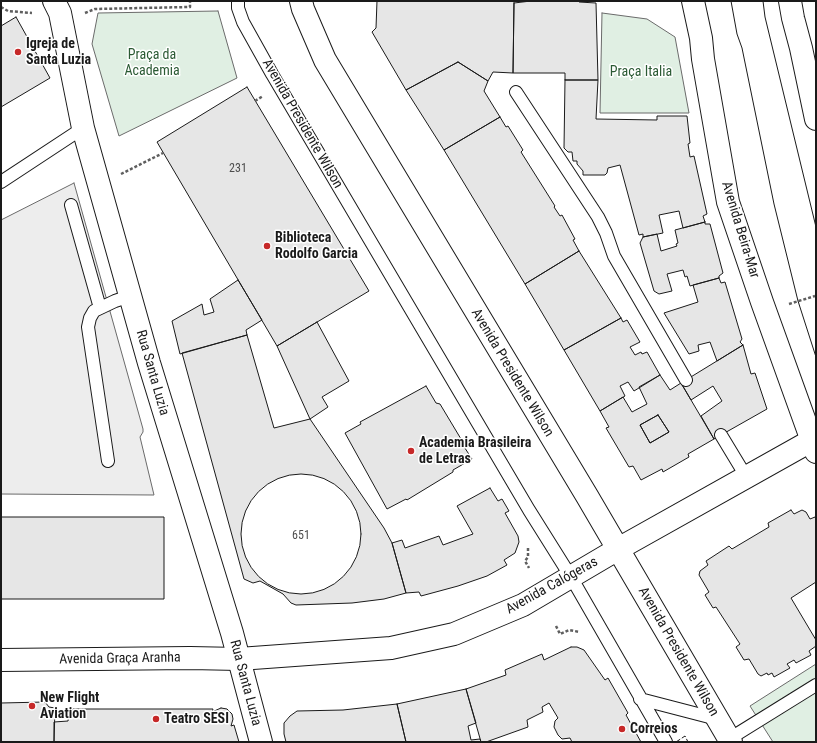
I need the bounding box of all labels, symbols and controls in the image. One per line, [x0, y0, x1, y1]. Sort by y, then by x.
place label: Igreja de Santa Luzia [26, 36, 91, 68]
marker: Igreja de Santa Luzia [13, 47, 23, 57]
park label: Praça da Academia [124, 47, 180, 80]
street label: Avenida Presidente Wilson [258, 56, 346, 192]
park label: Praça Italia [610, 64, 672, 80]
house number: 231 [229, 162, 247, 176]
street label: Avenida Beira-Mar [717, 180, 763, 280]
place label: Biblioteca Rodolfo Garcia [275, 230, 358, 262]
marker: Biblioteca Rodolfo Garcia [262, 241, 272, 251]
street label: Avenida Presidente Wilson [467, 306, 557, 440]
street label: Rua Santa Luzia [132, 328, 172, 418]
place label: Academia Brasileira de Letras [419, 435, 531, 468]
marker: Academia Brasileira de Letras [406, 446, 416, 456]
house number: 651 [292, 529, 310, 543]
street label: Avenida Calógeras [503, 554, 601, 618]
street label: Avenida Presidente Wilson [634, 584, 722, 720]
street label: Rua Santa Luzia [225, 638, 265, 728]
street label: Avenida Graça Aranha [59, 650, 181, 668]
place label: New Flight Aviation [40, 690, 99, 722]
marker: New Flight Aviation [27, 701, 37, 711]
place label: Teatro SESI [164, 711, 229, 727]
marker: Teatro SESI [151, 714, 161, 724]
place label: Correios [630, 721, 678, 737]
marker: Correios [617, 724, 627, 734]

